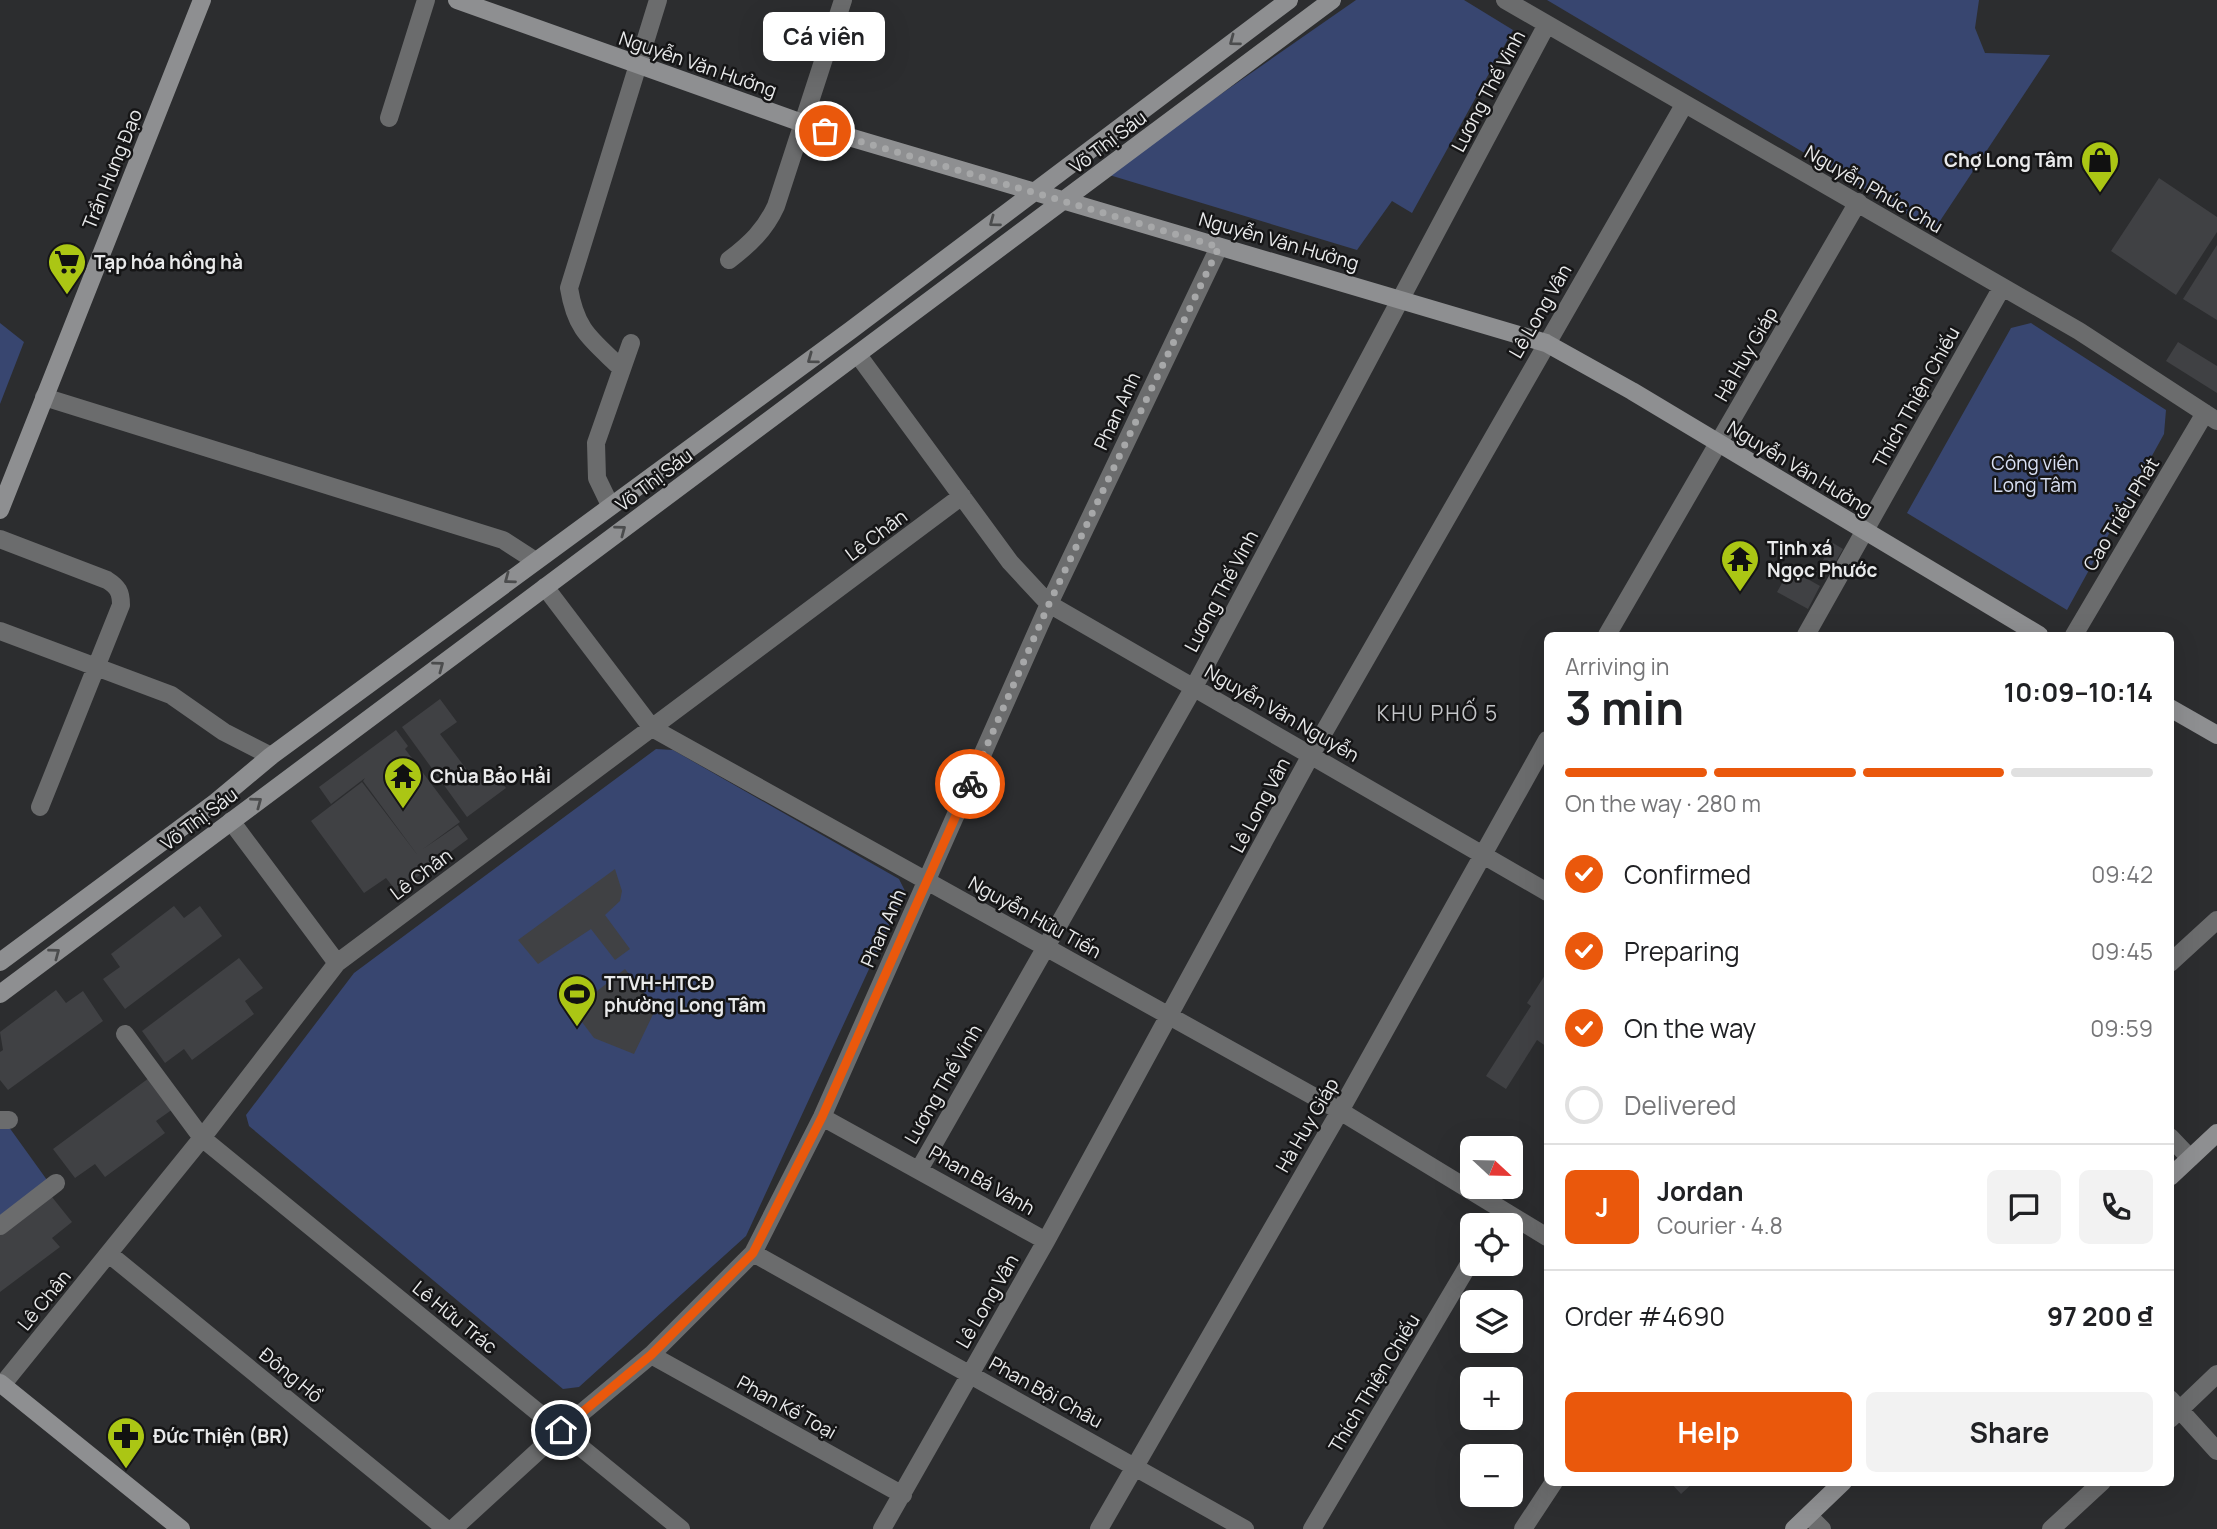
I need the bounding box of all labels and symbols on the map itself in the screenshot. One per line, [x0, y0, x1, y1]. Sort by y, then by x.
callout: Cá viên [764, 12, 886, 61]
street label: Nguyễn Văn Hưởng [616, 25, 780, 103]
street label: Lương Thế Vinh [1445, 26, 1531, 156]
one-way arrow [1229, 33, 1242, 45]
pin [795, 101, 855, 161]
street label: Trần Hưng Đạo [76, 105, 148, 233]
street label: Võ Thị Sáu [1064, 105, 1152, 179]
street label: Nguyễn Phúc Chu [1800, 139, 1948, 239]
shop icon: Chợ Long Tâm [2079, 139, 2121, 194]
place label: Chợ Long Tâm [1944, 147, 2073, 173]
street label: Nguyễn Văn Hưởng [1196, 206, 1362, 276]
one-way arrow [989, 214, 1001, 226]
supermarket icon: Tạp hóa hồng hà [46, 241, 88, 296]
place label: Tạp hóa hồng hà [94, 249, 243, 275]
street label: Lê Long Vân [1503, 259, 1577, 363]
street label: Hà Huy Giáp [1708, 302, 1784, 406]
street label: Thích Thiện Chiếu [1866, 322, 1966, 472]
one-way arrow [807, 350, 820, 363]
street label: Phan Anh [1088, 368, 1146, 454]
street label: Nguyễn Văn Hưởng [1722, 414, 1878, 522]
street label: Võ Thị Sáu [610, 443, 698, 517]
park label: Công viên Long Tâm [1991, 450, 2079, 498]
street label: Cao Triều Phát [2077, 452, 2165, 576]
street label: Lê Chân [840, 503, 912, 567]
one-way arrow [614, 526, 626, 539]
street label: Lương Thế Vinh [1178, 526, 1264, 656]
place label: Tịnh xá Ngọc Phước [1767, 535, 1878, 583]
temple icon: Tịnh xá Ngọc Phước [1719, 538, 1761, 593]
one-way arrow [504, 571, 517, 583]
street label: Nguyễn Văn Nguyễn [1200, 658, 1364, 768]
one-way arrow [431, 662, 444, 675]
district label: KHU PHỐ 5 [1377, 697, 1499, 727]
courier [935, 749, 1005, 819]
street label: Lê Long Vân [1224, 753, 1296, 857]
temple icon: Chùa Bảo Hải [382, 755, 424, 810]
place label: Chùa Bảo Hải [430, 763, 551, 789]
street label: Võ Thị Sáu [155, 782, 243, 856]
one-way arrow [249, 798, 262, 811]
street label: Lê Chân [385, 842, 457, 906]
street label: Nguyễn Hữu Tiến [964, 870, 1106, 964]
street label: Phan Anh [854, 885, 912, 971]
one-way arrow [47, 949, 60, 961]
place label: TTVH-HTCĐ phường Long Tâm [604, 970, 766, 1018]
sports icon: TTVH-HTCĐ phường Long Tâm [556, 973, 598, 1028]
street label: Lương Thế Vinh [898, 1019, 988, 1149]
street label: Hà Huy Giáp [1269, 1073, 1345, 1177]
north arrow [1460, 1136, 1522, 1199]
street label: Phan Bá Vành [924, 1139, 1040, 1221]
street label: Lê Long Vân [950, 1249, 1024, 1353]
street label: Lê Chân [11, 1264, 77, 1336]
street label: Lê Hữu Trác [407, 1275, 503, 1359]
street label: Thích Thiện Chiếu [1322, 1309, 1426, 1457]
street label: Đông Hồ [254, 1341, 328, 1409]
street label: Phan Bội Châu [984, 1350, 1108, 1434]
street label: Phan Kế Toại [733, 1369, 841, 1445]
pin [531, 1400, 591, 1460]
pharmacy icon: Đức Thiện (BR) [105, 1415, 147, 1470]
place label: Đức Thiện (BR) [153, 1423, 290, 1449]

